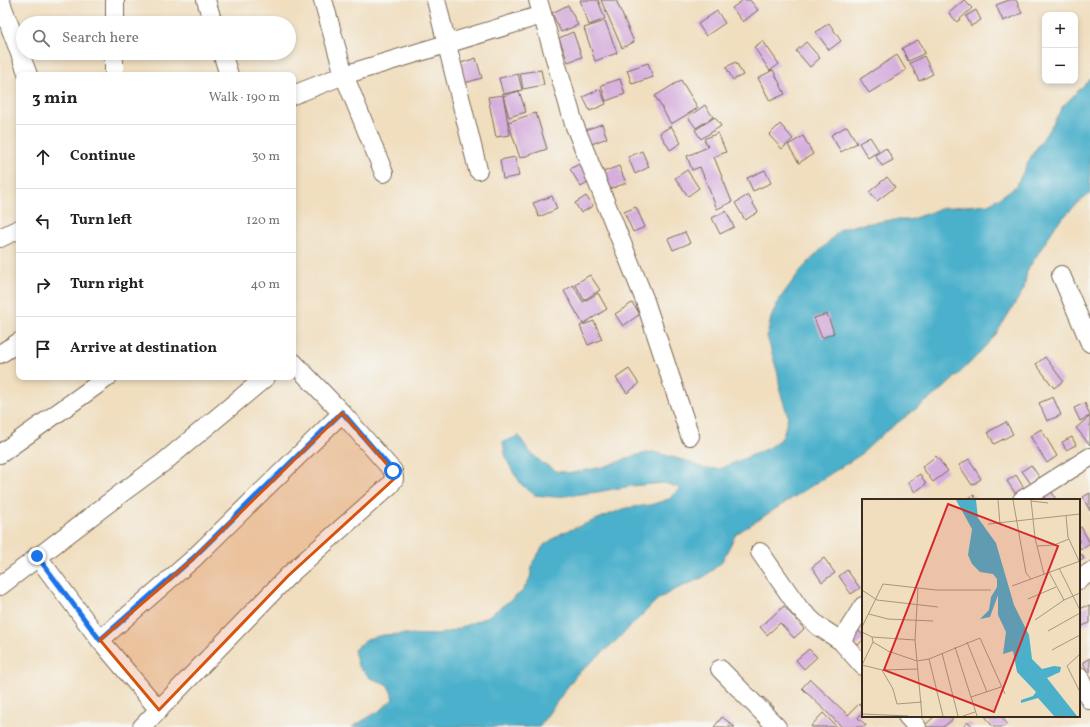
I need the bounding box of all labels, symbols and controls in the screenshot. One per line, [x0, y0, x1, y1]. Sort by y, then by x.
map controls [1042, 12, 1078, 84]
button: + [1042, 12, 1078, 48]
search box [16, 16, 296, 60]
icon: search [30, 27, 52, 49]
text: Search here [62, 28, 139, 49]
button: − [1042, 48, 1078, 84]
text: 3 min [32, 87, 78, 110]
text: Walk · 190 m [209, 89, 280, 107]
icon: ahead [32, 146, 54, 168]
text: Continue [70, 146, 135, 167]
text: 30 m [252, 148, 280, 166]
icon: left [32, 210, 54, 232]
text: Turn left [70, 210, 132, 231]
text: 120 m [246, 212, 280, 230]
icon: right [32, 274, 54, 296]
text: Turn right [70, 274, 144, 295]
text: 40 m [251, 276, 280, 294]
icon: arrive [32, 338, 54, 360]
text: Arrive at destination [70, 338, 217, 359]
route start [384, 462, 402, 480]
inset map [862, 499, 1080, 717]
route end [28, 547, 46, 565]

